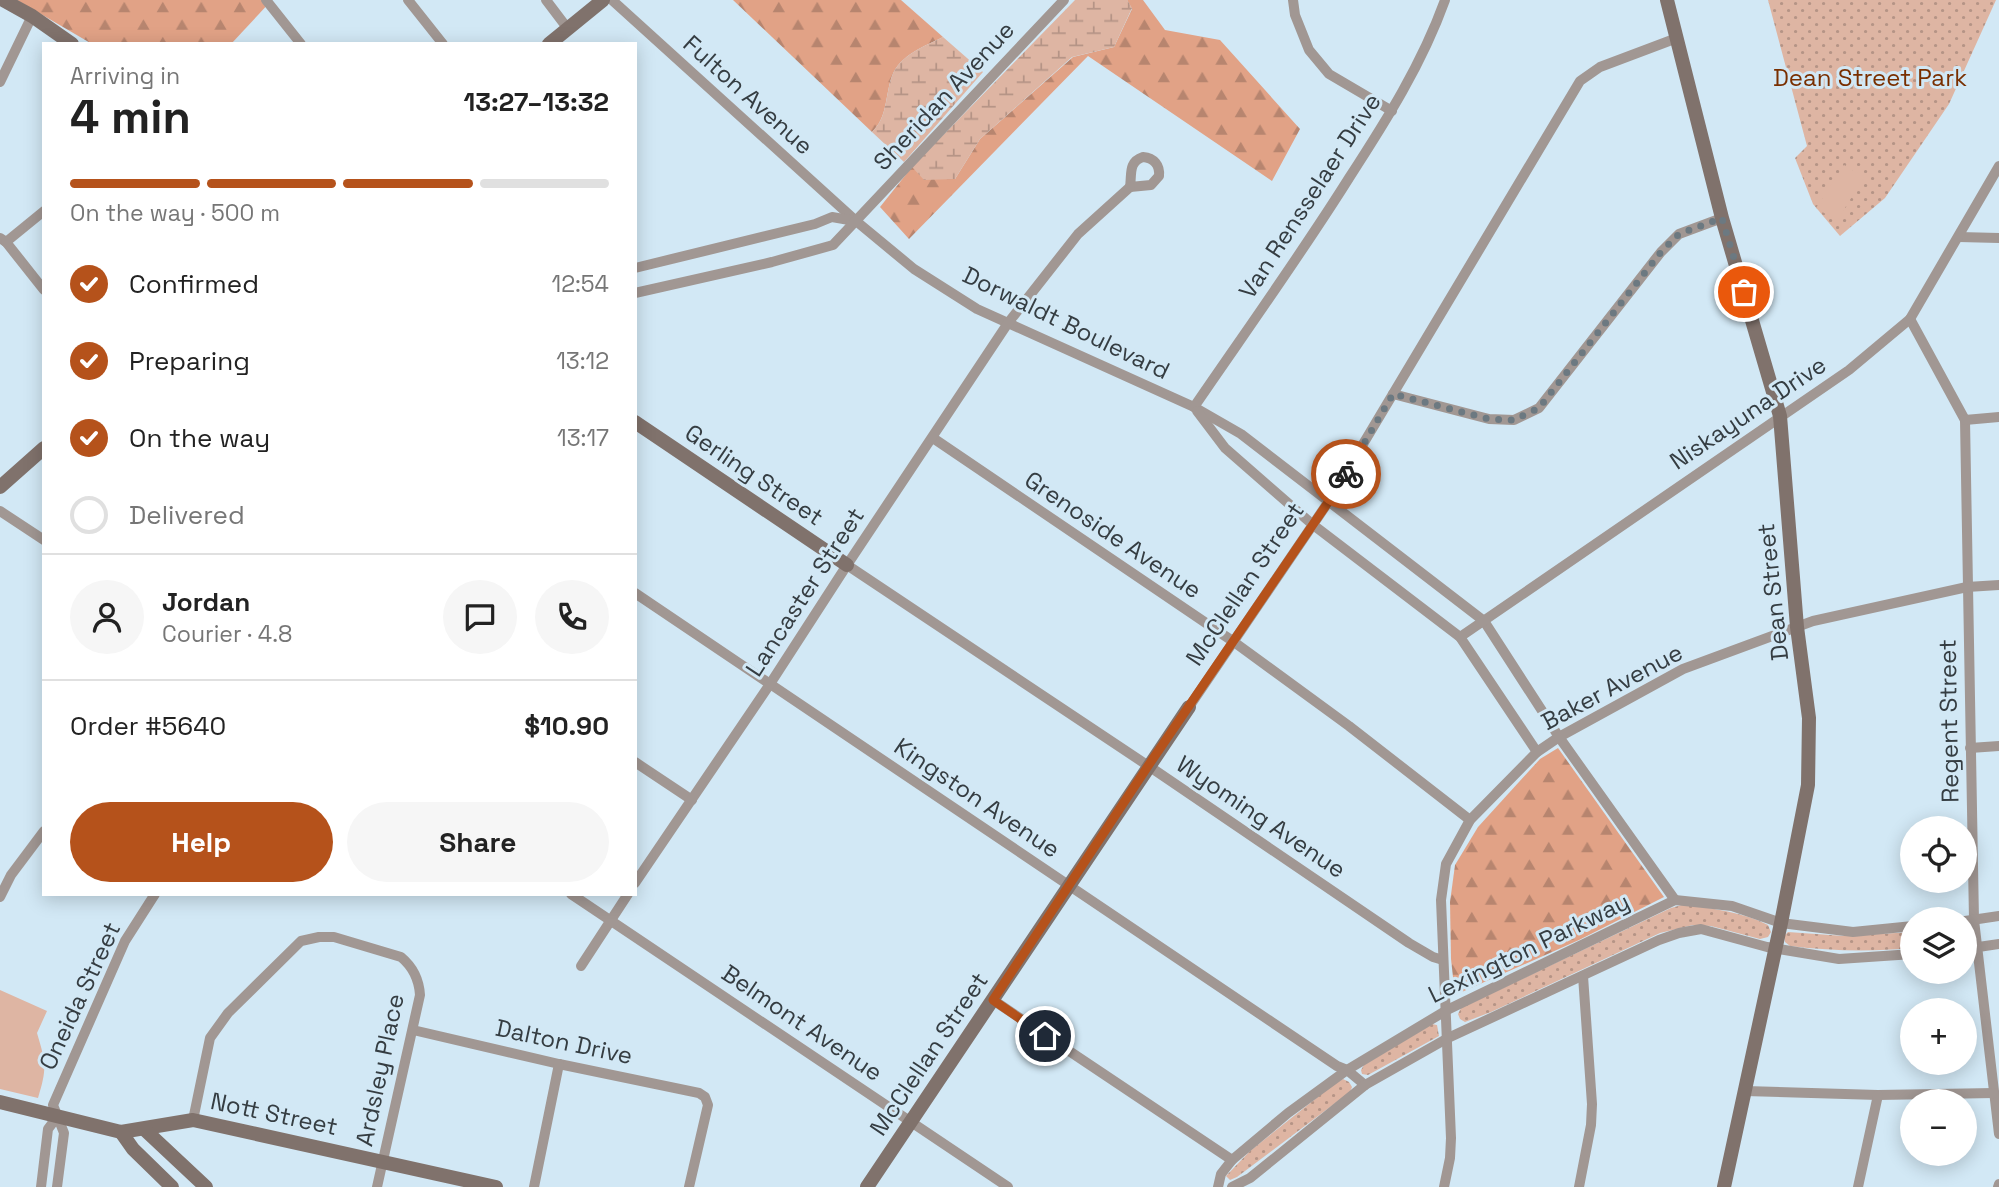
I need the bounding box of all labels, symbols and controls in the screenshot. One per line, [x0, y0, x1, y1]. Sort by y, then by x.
street label: Sheridan Avenue [866, 14, 1021, 177]
street label: Fulton Avenue [677, 28, 820, 161]
text: Arriving in [70, 61, 180, 91]
park label: Dean Street Park [1773, 62, 1967, 93]
text: 13:27–13:32 [463, 85, 609, 119]
street label: Van Rensselaer Drive [1232, 87, 1388, 304]
text: 4 min [70, 88, 191, 146]
text: On the way · 500 m [70, 198, 280, 228]
street label: Dorwaldt Boulevard [958, 259, 1175, 386]
pin [1714, 262, 1774, 322]
icon: check [70, 265, 108, 303]
text: Confirmed [129, 267, 259, 301]
text: 12:54 [552, 269, 609, 299]
icon: bag [1725, 273, 1763, 311]
icon: check [70, 342, 108, 380]
text: Preparing [129, 344, 250, 378]
text: 13:12 [556, 346, 609, 376]
street label: Niskayuna Drive [1664, 349, 1832, 476]
street label: Gerling Street [679, 417, 829, 532]
icon: check [70, 419, 108, 457]
text: On the way [129, 421, 270, 455]
text: 13:17 [557, 423, 609, 453]
courier [1311, 439, 1381, 509]
icon: bike [1327, 455, 1365, 493]
street label: Grenoside Avenue [1019, 464, 1208, 605]
street label: McClellan Street [1179, 496, 1311, 671]
text: Delivered [129, 498, 245, 532]
street label: Lancaster Street [738, 501, 871, 682]
street label: Dean Street [1750, 522, 1795, 662]
button: person [70, 580, 144, 654]
button: chat [443, 580, 517, 654]
button: phone [535, 580, 609, 654]
text: Jordan [162, 585, 250, 619]
text: Courier · 4.8 [162, 619, 292, 649]
street label: Baker Avenue [1536, 636, 1688, 737]
street label: Regent Street [1932, 639, 1965, 803]
text: Order #5640 [70, 709, 226, 743]
text: $10.90 [524, 709, 609, 743]
street label: Kingston Avenue [888, 731, 1066, 865]
street label: Wyoming Avenue [1171, 748, 1352, 885]
button: Help [70, 802, 333, 882]
button: Share [347, 802, 609, 882]
map controls [1900, 816, 1977, 1166]
button: locate [1900, 816, 1977, 893]
street label: Lexington Parkway [1423, 885, 1634, 1010]
button: layers [1900, 907, 1977, 984]
street label: Oneida Street [32, 917, 127, 1075]
street label: Belmont Avenue [716, 957, 889, 1088]
street label: McClellan Street [863, 966, 995, 1141]
street label: Ardsley Place [348, 991, 411, 1149]
button: + [1900, 998, 1977, 1075]
pin [1015, 1006, 1075, 1066]
street label: Dalton Drive [493, 1012, 636, 1071]
icon: home [1026, 1017, 1064, 1055]
street label: Nott Street [208, 1085, 340, 1142]
button: − [1900, 1089, 1977, 1166]

